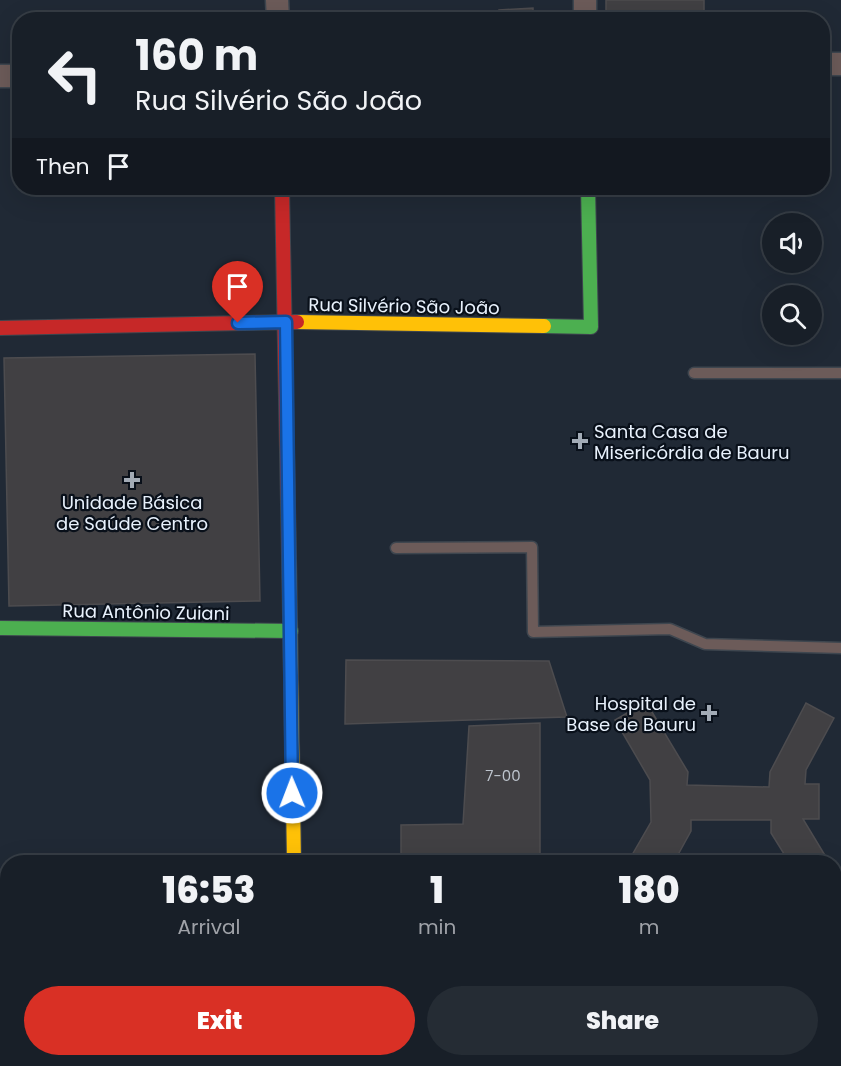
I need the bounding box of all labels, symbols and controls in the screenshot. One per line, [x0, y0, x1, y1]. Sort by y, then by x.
text: 160 m [135, 26, 258, 85]
icon: left [36, 36, 114, 114]
text: Rua Silvério São João [135, 82, 422, 119]
icon: arrive [102, 150, 135, 183]
text: Then [36, 151, 90, 182]
map controls [762, 213, 822, 345]
button: sound [762, 213, 822, 273]
pin [212, 261, 263, 323]
icon: arrive [221, 270, 254, 303]
button: search [762, 285, 822, 345]
street label: Rua Silvério São João [308, 292, 500, 320]
place label: Santa Casa de Misericórdia de Bauru [594, 419, 789, 465]
marker: Santa Casa de Misericórdia de Bauru [571, 432, 589, 450]
marker: Unidade Básica de Saúde Centro [123, 471, 141, 489]
place label: Unidade Básica de Saúde Centro [56, 490, 208, 536]
street label: Rua Antônio Zuiani [62, 598, 230, 626]
place label: Hospital de Base de Bauru [566, 691, 696, 737]
marker: Hospital de Base de Bauru [700, 704, 718, 722]
position arrow [260, 761, 324, 825]
house number: 7-00 [485, 765, 521, 786]
text: 16:53 [162, 865, 256, 916]
text: 1 [430, 865, 444, 916]
text: 180 [619, 865, 680, 916]
text: Arrival [177, 913, 240, 941]
text: min [418, 913, 456, 941]
text: m [639, 913, 659, 941]
button: Exit [24, 986, 415, 1055]
button: Share [427, 986, 818, 1055]

